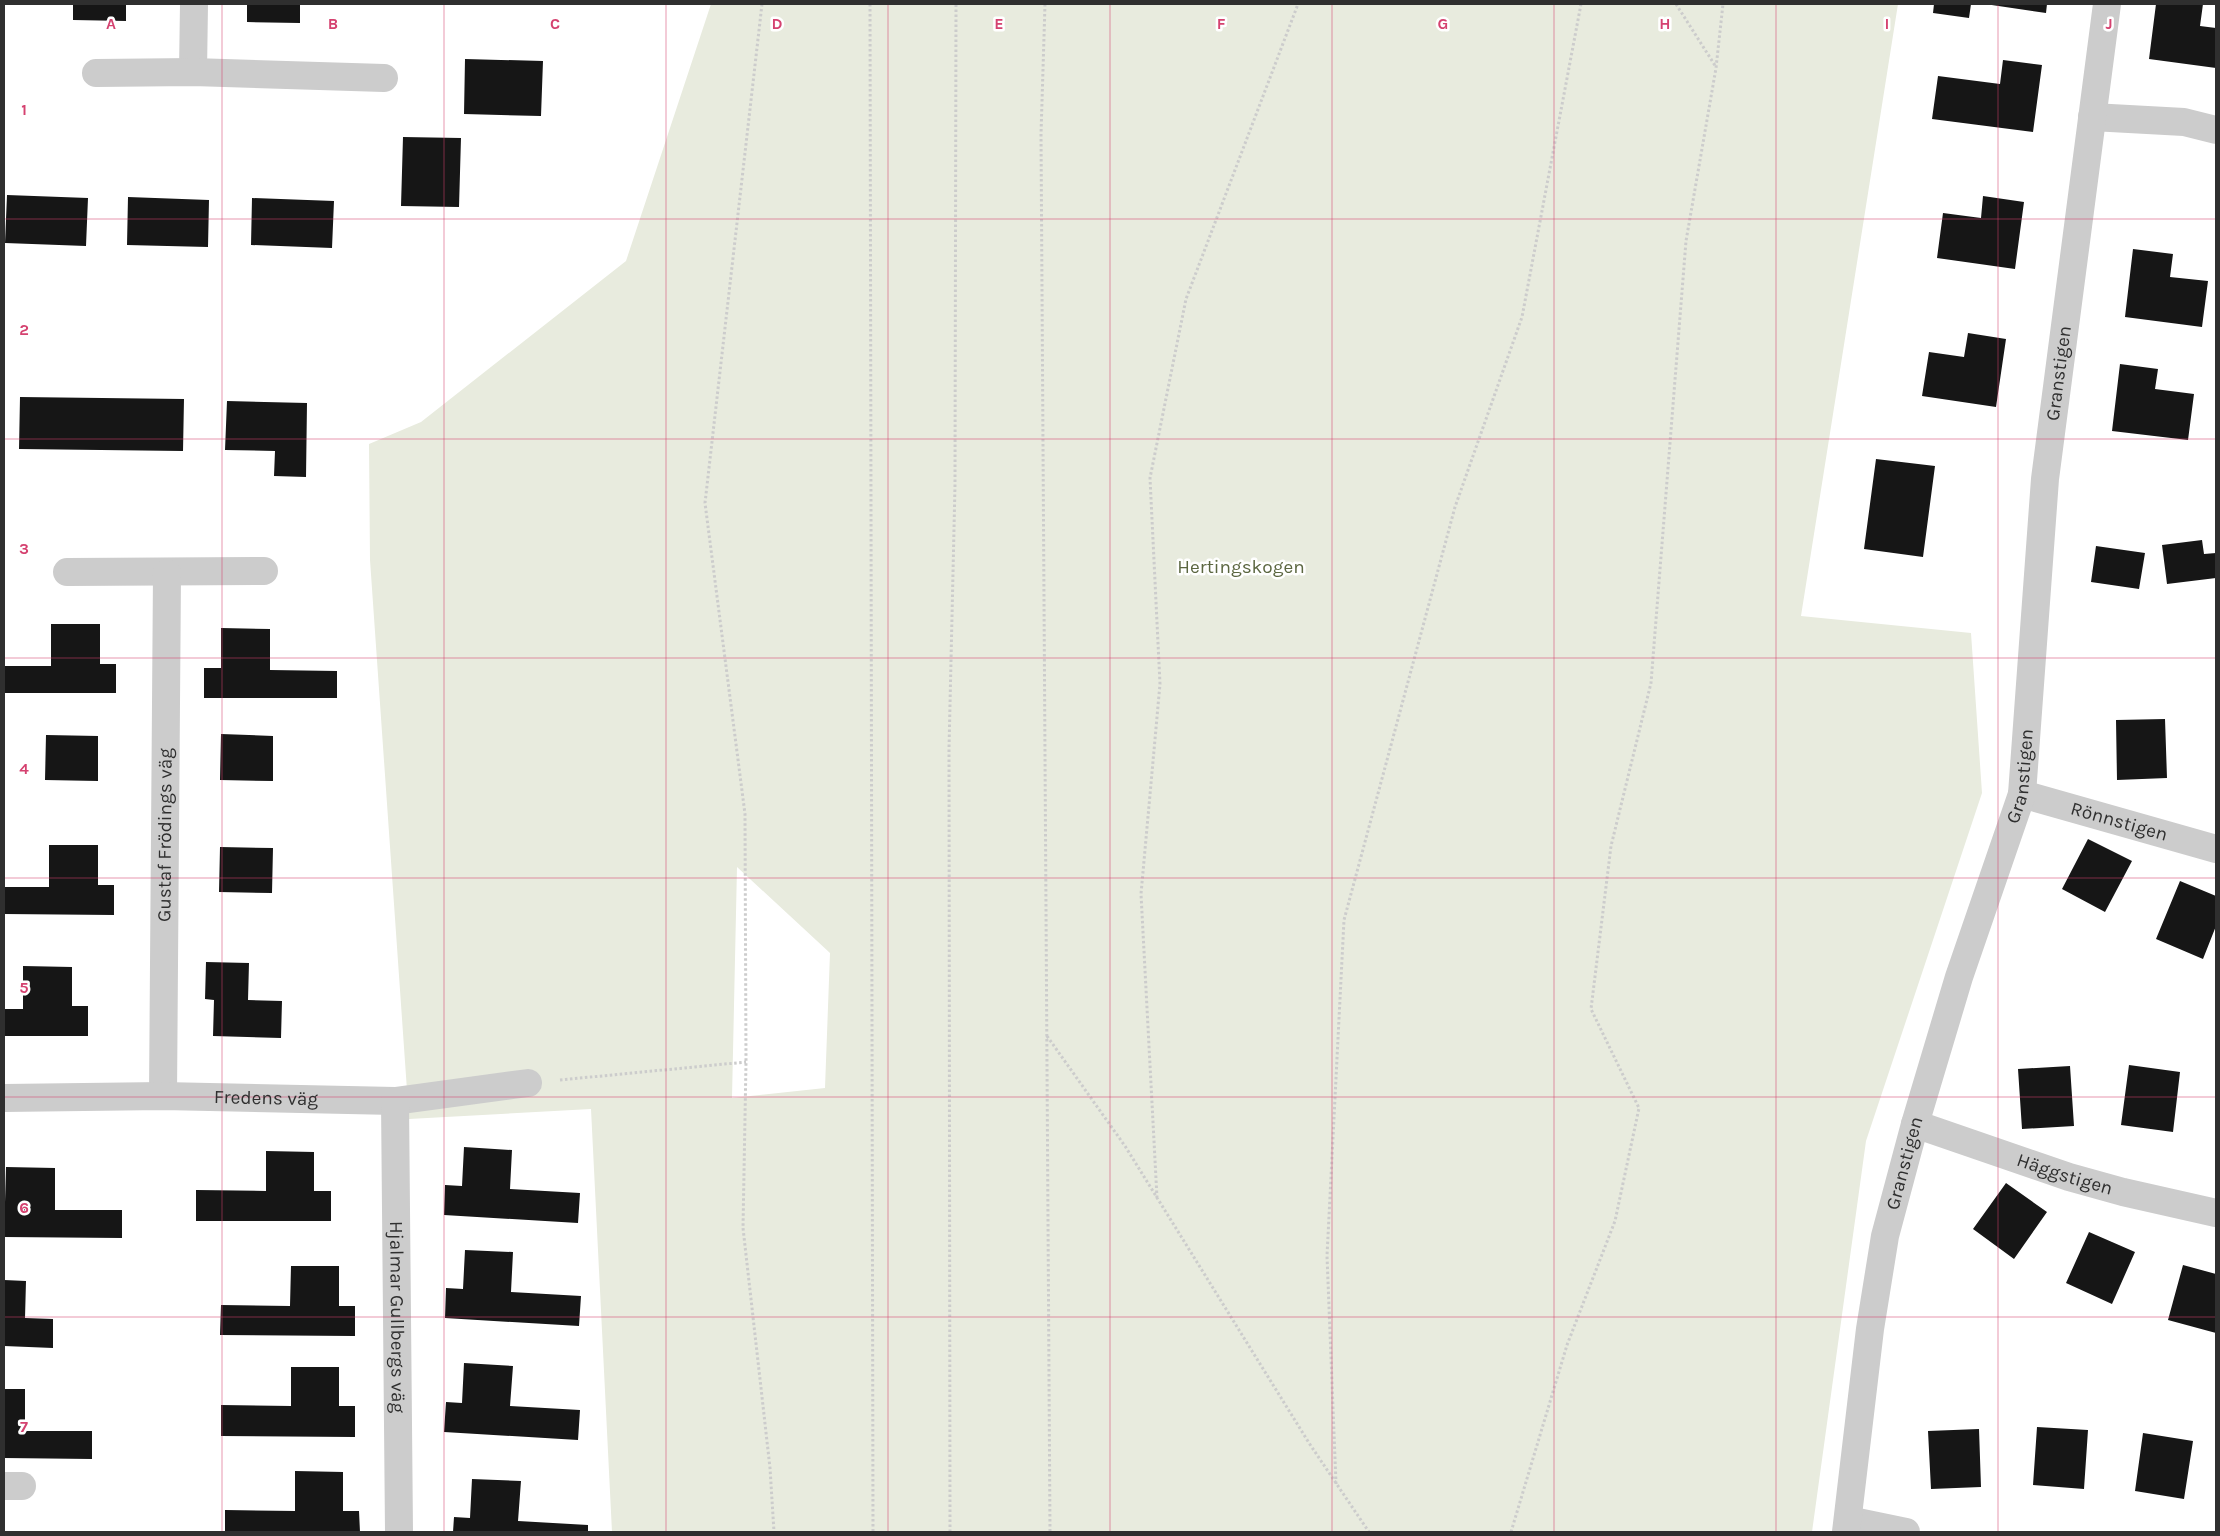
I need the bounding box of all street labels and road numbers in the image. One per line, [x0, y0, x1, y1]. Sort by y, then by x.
street label: Granstigen [2042, 324, 2076, 422]
street label: Granstigen [2002, 728, 2038, 826]
street label: Gustaf Frödings väg [153, 748, 177, 922]
street label: Rönnstigen [2068, 797, 2170, 846]
street label: Fredens väg [214, 1086, 319, 1110]
street label: Granstigen [1881, 1114, 1928, 1212]
street label: Häggstigen [2014, 1149, 2115, 1200]
street label: Hjalmar Gullbergs väg [385, 1221, 409, 1413]

